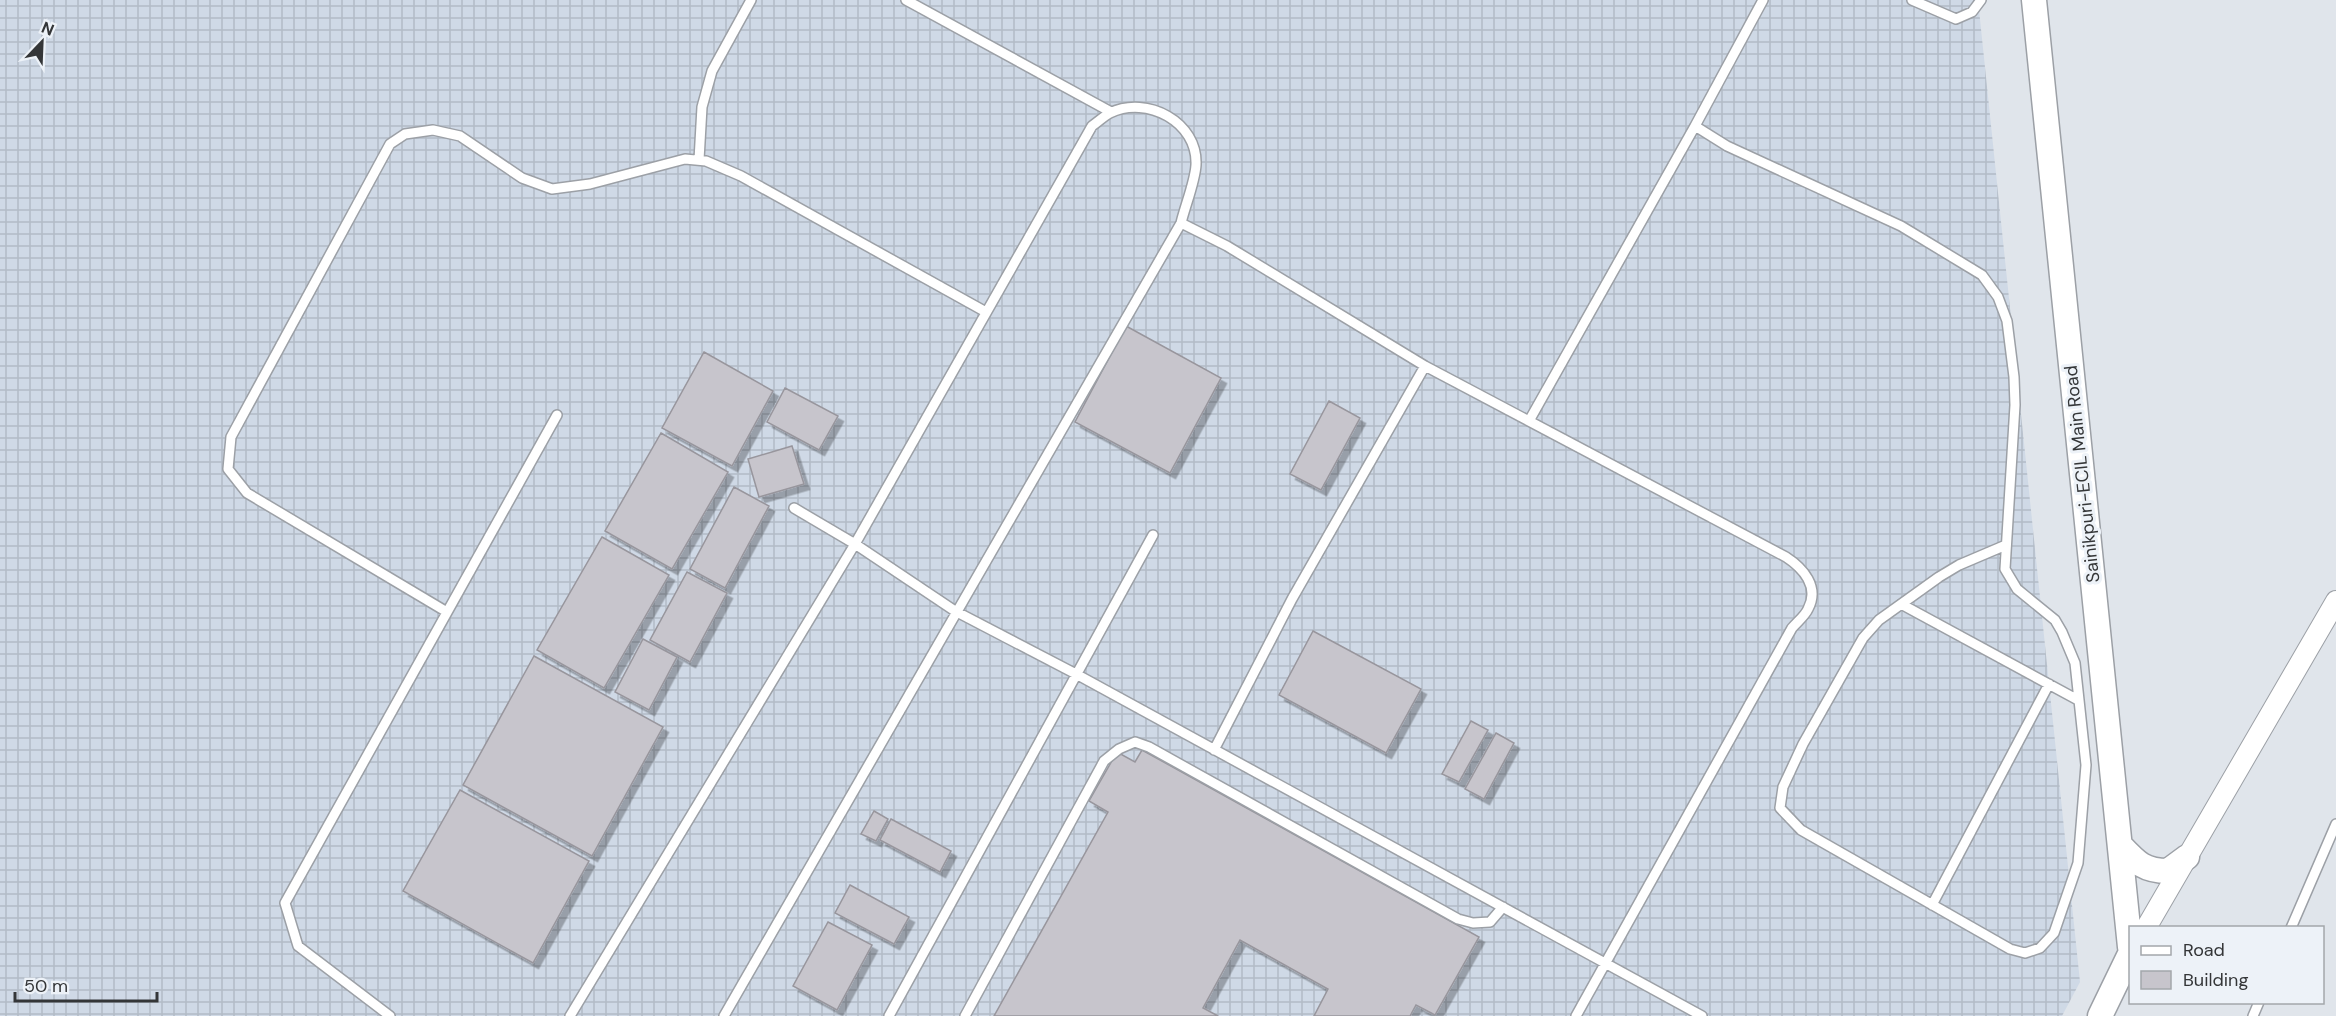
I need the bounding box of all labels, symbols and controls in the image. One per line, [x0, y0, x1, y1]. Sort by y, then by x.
north arrow [12, 12, 72, 72]
text: N [38, 17, 57, 41]
street label: Sainikpuri-ECIL Main Road [2059, 364, 2105, 584]
legend [2129, 926, 2324, 1004]
text: Road [2183, 938, 2225, 962]
scale bar [15, 965, 158, 1003]
text: Building [2183, 968, 2248, 992]
text: 50 m [24, 974, 68, 998]

